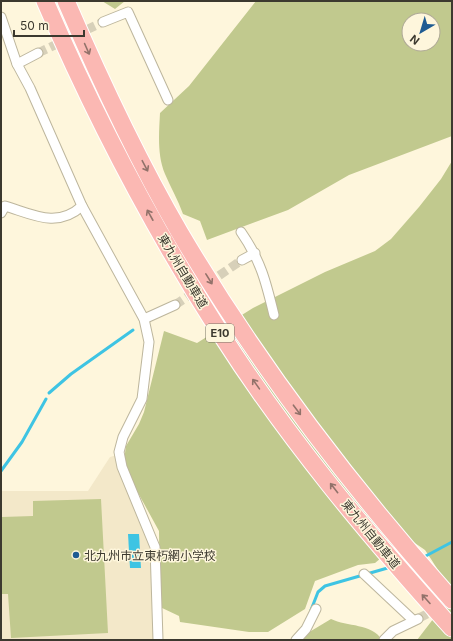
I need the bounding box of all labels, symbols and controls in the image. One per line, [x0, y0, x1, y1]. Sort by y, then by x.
scale bar [14, 12, 84, 38]
north arrow [401, 12, 441, 52]
text: 50 m [20, 18, 49, 33]
text: N [407, 32, 422, 48]
one-way arrow [84, 43, 91, 55]
one-way arrow [141, 160, 149, 172]
one-way arrow [145, 209, 153, 221]
street label: 東九州自動車道 [155, 231, 211, 311]
one-way arrow [205, 273, 213, 284]
road number: E10 [206, 324, 234, 342]
one-way arrow [252, 379, 260, 390]
one-way arrow [293, 404, 301, 415]
one-way arrow [330, 482, 338, 493]
street label: 東九州自動車道 [339, 497, 403, 571]
place label: 北九州市立東朽網小学校 [84, 548, 216, 563]
marker: 北九州市立東朽網小学校 [71, 550, 81, 560]
one-way arrow [422, 594, 431, 604]

